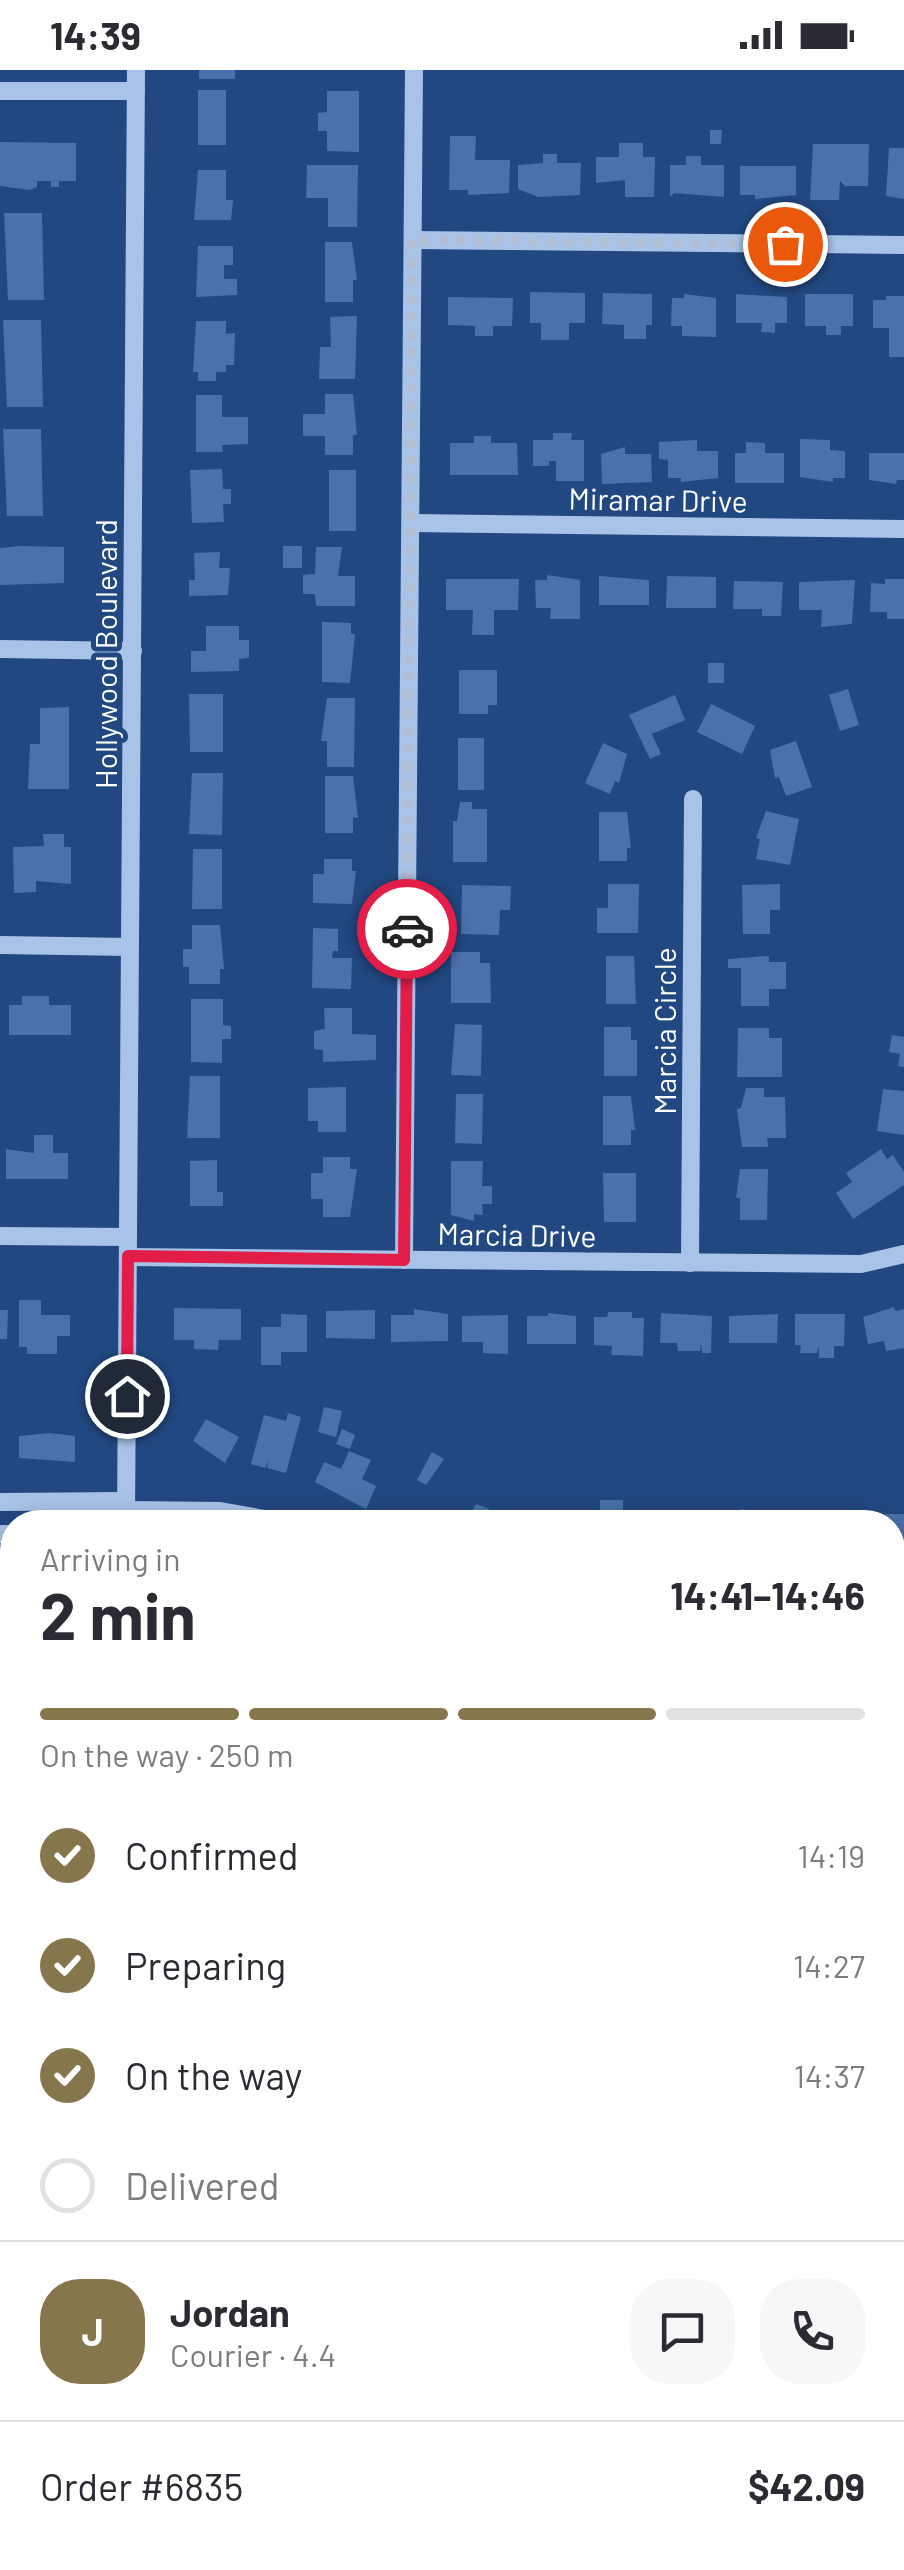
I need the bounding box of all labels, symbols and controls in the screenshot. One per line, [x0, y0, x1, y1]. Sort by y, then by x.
text: 14:39 [50, 12, 141, 58]
pin [743, 202, 828, 287]
icon: bag [758, 217, 813, 272]
street label: Miramar Drive [568, 479, 748, 519]
street label: Hollywood Boulevard [87, 519, 123, 789]
courier [357, 879, 457, 979]
icon: car [380, 902, 435, 957]
street label: Marcia Circle [646, 947, 682, 1115]
street label: Marcia Drive [437, 1215, 597, 1253]
pin [85, 1354, 170, 1439]
icon: home [100, 1369, 155, 1424]
text: Arriving in [40, 1539, 180, 1577]
text: 14:41–14:46 [670, 1572, 865, 1618]
text: 2 min [40, 1575, 196, 1653]
text: On the way · 250 m [40, 1735, 293, 1773]
icon: check [40, 1828, 95, 1883]
text: Confirmed [125, 1832, 298, 1878]
text: 14:19 [797, 1836, 865, 1874]
icon: check [40, 1938, 95, 1993]
text: Preparing [125, 1942, 286, 1988]
text: 14:27 [793, 1946, 865, 1984]
icon: check [40, 2048, 95, 2103]
text: On the way [125, 2052, 302, 2098]
text: 14:37 [794, 2056, 865, 2094]
text: Delivered [125, 2162, 279, 2208]
button: chat [630, 2279, 735, 2384]
button: phone [760, 2279, 865, 2384]
text: Jordan [170, 2289, 290, 2335]
text: J [81, 2308, 104, 2354]
text: Courier · 4.4 [170, 2335, 336, 2373]
text: Order #6835 [40, 2463, 243, 2509]
text: $42.09 [748, 2463, 865, 2509]

